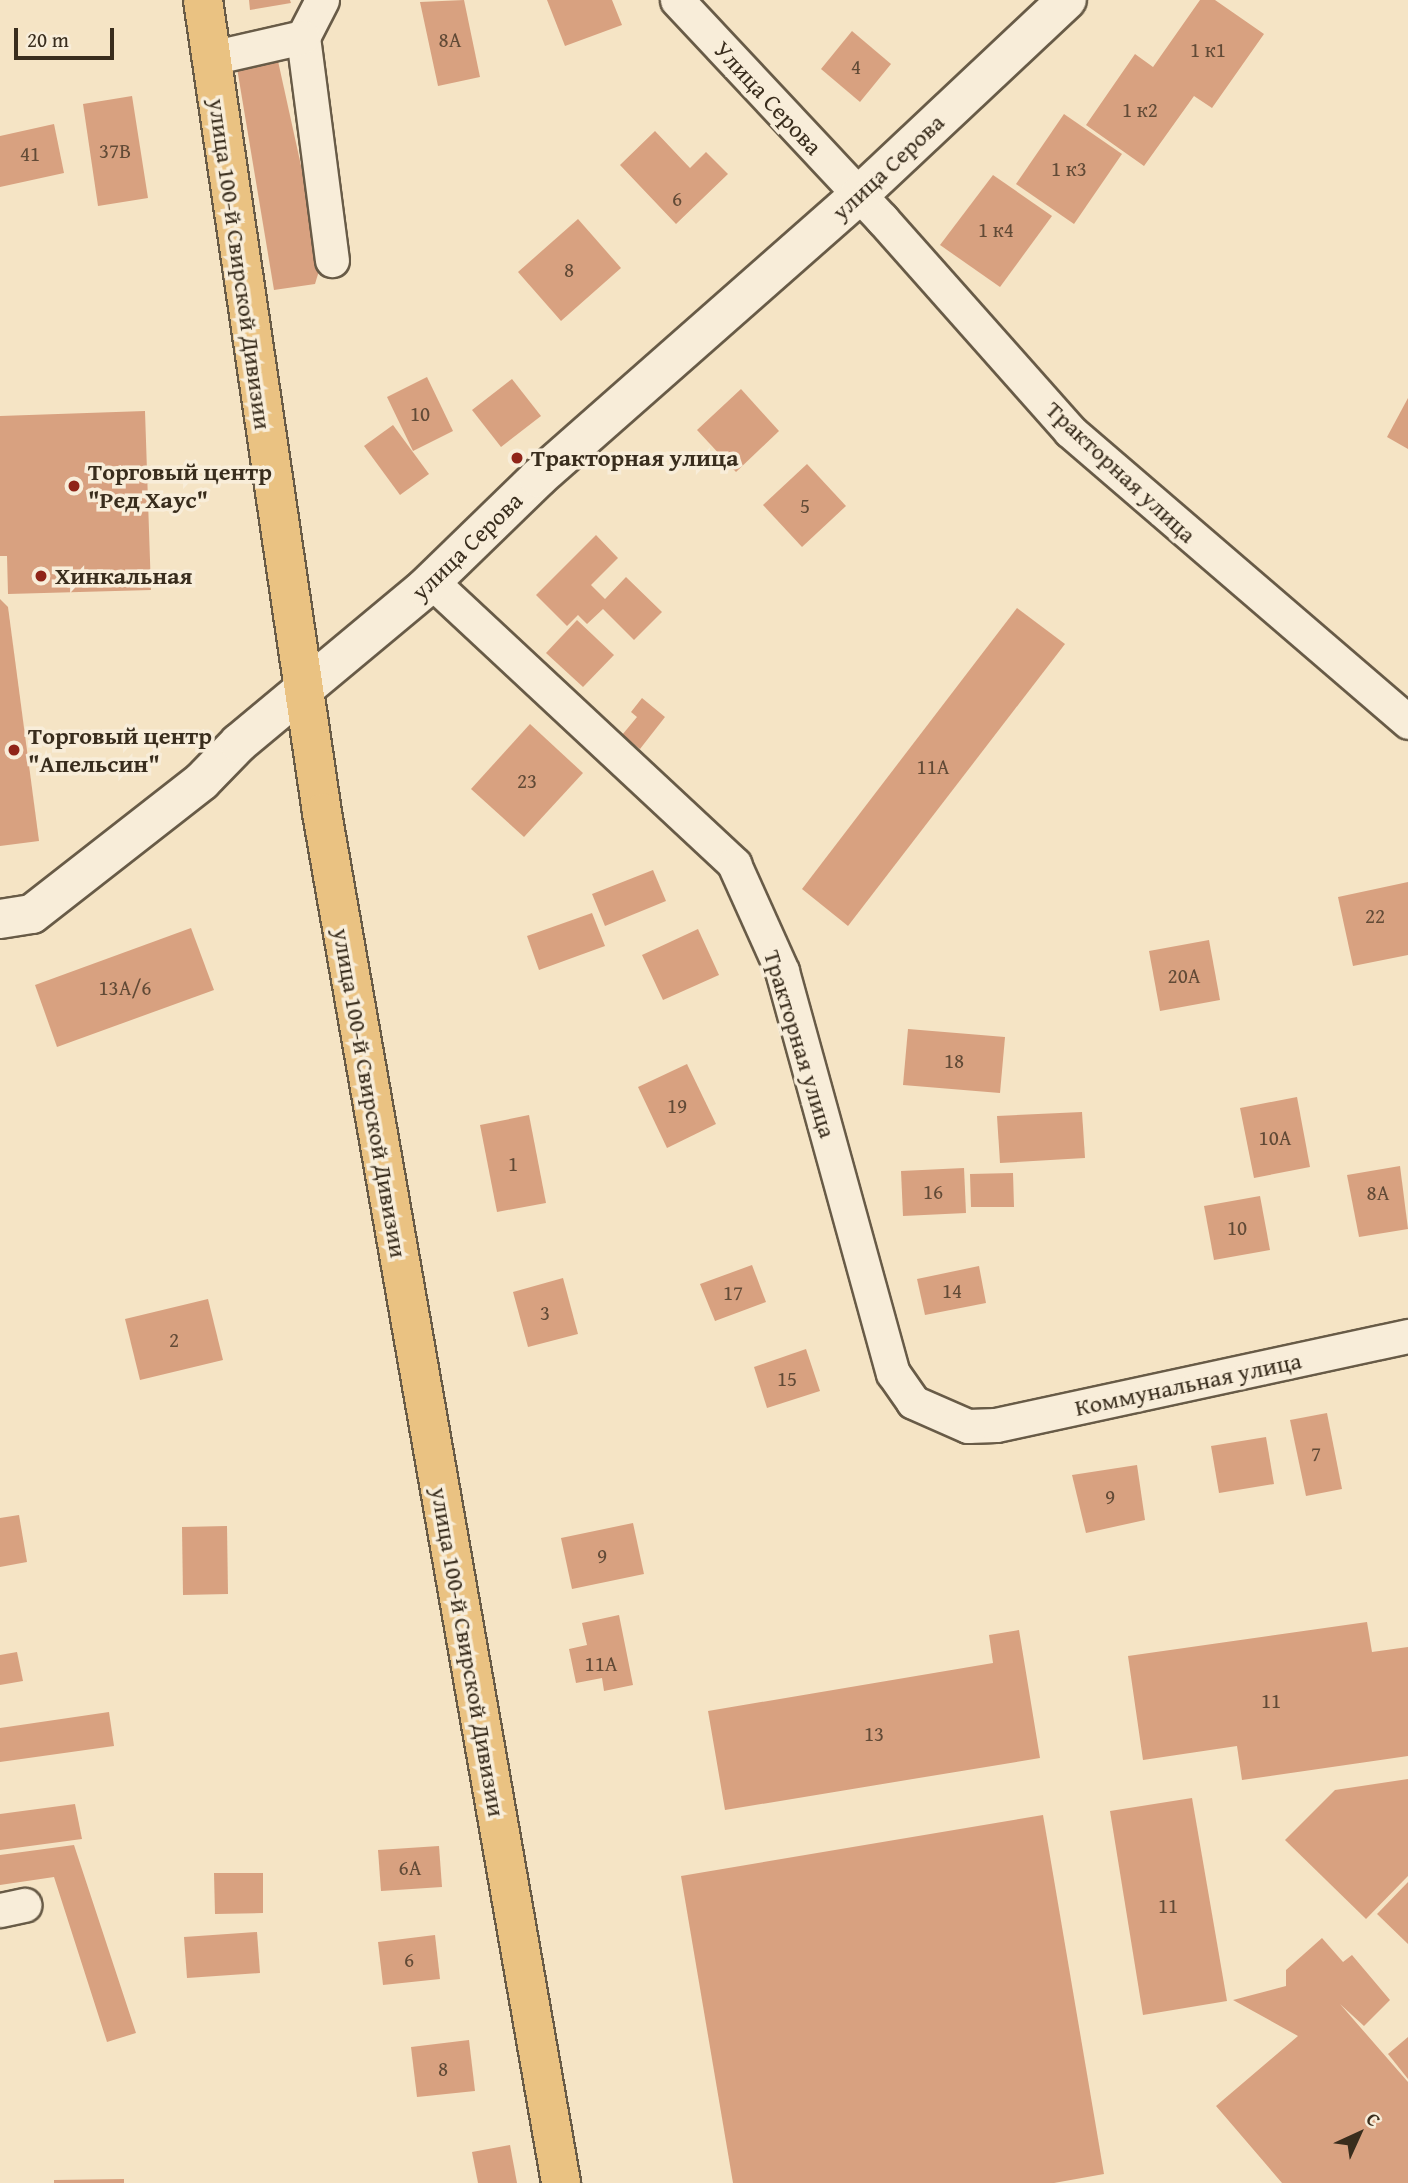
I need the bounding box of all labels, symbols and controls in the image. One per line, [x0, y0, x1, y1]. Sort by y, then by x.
scale bar [18, 14, 117, 58]
text: 20 m [27, 24, 69, 55]
house number: 8А [439, 27, 461, 53]
street label: Улица Серова [708, 35, 828, 161]
house number: 1 к1 [1190, 37, 1226, 63]
house number: 4 [851, 54, 861, 80]
street label: улица 100-й Свирской Дивизии [202, 97, 278, 431]
house number: 1 к2 [1122, 97, 1158, 123]
street label: улица Серова [826, 108, 950, 226]
house number: 37В [99, 138, 131, 164]
house number: 41 [20, 141, 40, 167]
house number: 1 к3 [1051, 156, 1087, 182]
house number: 6 [672, 186, 682, 212]
house number: 1 к4 [978, 217, 1014, 243]
house number: 8 [564, 257, 574, 283]
street label: Тракторная улица [1040, 395, 1202, 549]
house number: 10 [410, 401, 430, 427]
place label: Тракторная улица [531, 444, 739, 472]
marker: Тракторная улица [509, 450, 525, 466]
place label: Торговый центр "Ред Хаус" [88, 458, 272, 514]
marker: Торговый центр "Ред Хаус" [66, 478, 82, 494]
street label: улица Серова [406, 486, 528, 606]
house number: 5 [800, 493, 810, 519]
place label: Хинкальная [55, 562, 192, 590]
marker: Хинкальная [33, 568, 49, 584]
place label: Торговый центр "Апельсин" [28, 722, 212, 778]
marker: Торговый центр "Апельсин" [6, 742, 22, 758]
house number: 11А [917, 754, 949, 780]
house number: 23 [517, 768, 537, 794]
house number: 22 [1365, 903, 1385, 929]
street label: улица 100-й Свирской Дивизии [327, 926, 413, 1260]
street label: Тракторная улица [758, 947, 842, 1141]
house number: 20А [1168, 963, 1200, 989]
house number: 13А/6 [99, 975, 151, 1001]
house number: 18 [944, 1048, 964, 1074]
house number: 19 [667, 1093, 687, 1119]
house number: 10А [1259, 1125, 1291, 1151]
house number: 1 [508, 1151, 518, 1177]
house number: 16 [923, 1179, 943, 1205]
house number: 8А [1367, 1180, 1389, 1206]
house number: 10 [1227, 1215, 1247, 1241]
house number: 14 [942, 1278, 962, 1304]
house number: 17 [723, 1280, 743, 1306]
house number: 3 [540, 1300, 550, 1326]
house number: 2 [169, 1327, 179, 1353]
street label: Коммунальная улица [1072, 1346, 1304, 1422]
house number: 15 [777, 1366, 797, 1392]
house number: 7 [1311, 1441, 1321, 1467]
house number: 9 [1105, 1484, 1115, 1510]
street label: улица 100-й Свирской Дивизии [425, 1485, 511, 1819]
house number: 9 [597, 1543, 607, 1569]
house number: 11А [585, 1651, 617, 1677]
house number: 11 [1261, 1688, 1281, 1714]
house number: 13 [864, 1721, 884, 1747]
house number: 6А [399, 1855, 421, 1881]
house number: 11 [1158, 1893, 1178, 1919]
house number: 6 [404, 1947, 414, 1973]
house number: 8 [438, 2056, 448, 2082]
north arrow [1324, 2099, 1394, 2169]
text: С [1360, 2105, 1388, 2133]

